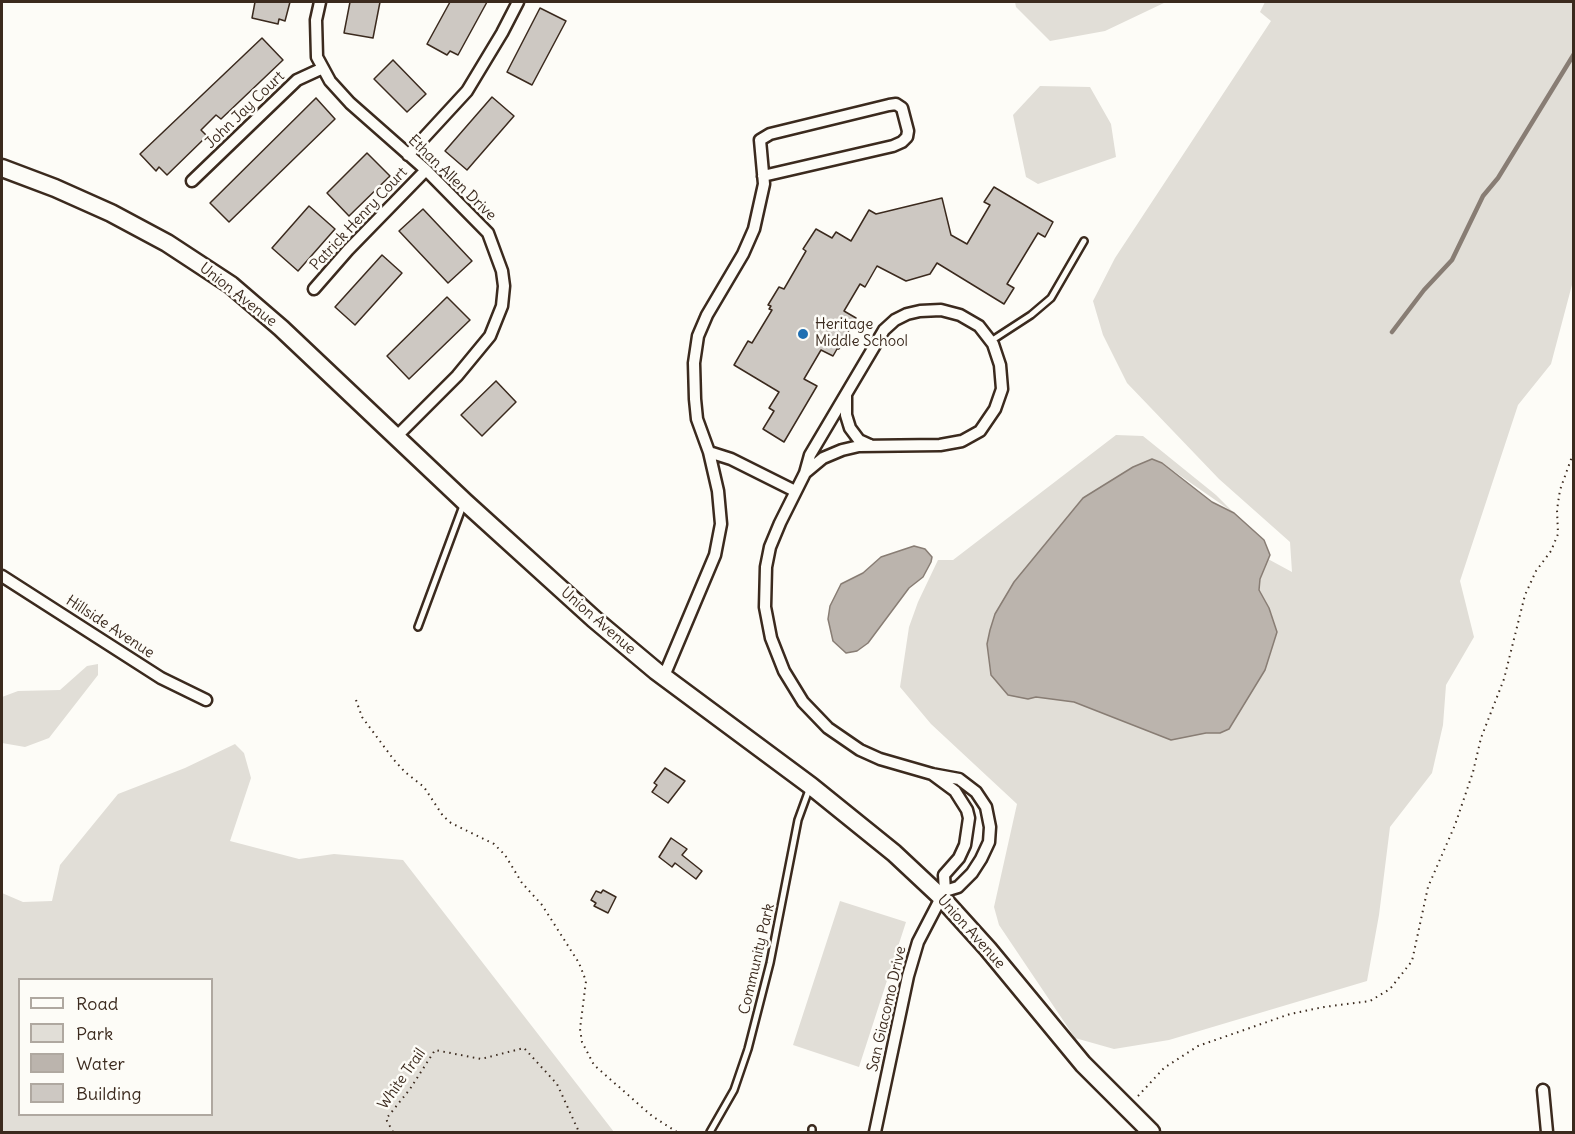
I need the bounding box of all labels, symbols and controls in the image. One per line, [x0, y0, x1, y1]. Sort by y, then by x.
street label: John Jay Court [202, 68, 288, 152]
street label: Ethan Allen Drive [404, 131, 500, 225]
street label: Patrick Henry Court [307, 164, 411, 274]
street label: Union Avenue [196, 259, 280, 331]
place label: Heritage Middle School [815, 316, 908, 351]
marker: Heritage Middle School [796, 327, 810, 341]
street label: Union Avenue [557, 584, 639, 658]
street label: Hillside Avenue [62, 592, 158, 662]
street label: Union Avenue [933, 891, 1009, 973]
street label: Community Park [735, 902, 779, 1016]
street label: San Giacomo Drive [864, 944, 910, 1074]
legend [18, 978, 213, 1116]
text: Road [76, 992, 118, 1015]
text: Park [76, 1022, 113, 1045]
street label: White Trail [374, 1045, 430, 1113]
text: Water [76, 1052, 125, 1075]
text: Building [76, 1082, 141, 1105]

